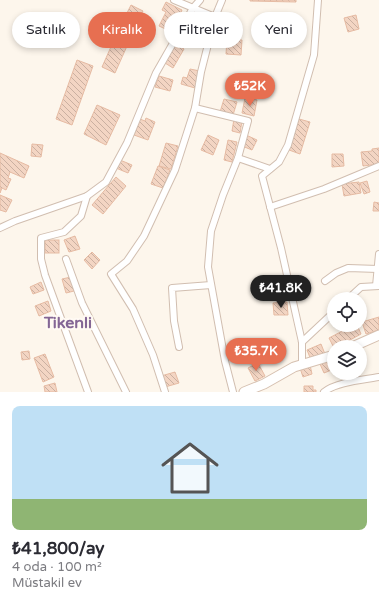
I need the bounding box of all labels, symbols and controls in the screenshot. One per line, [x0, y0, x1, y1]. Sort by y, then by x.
chip: Satılık [12, 12, 80, 48]
chip: Kiralık [88, 12, 156, 48]
chip: Filtreler [164, 12, 243, 48]
chip: Yeni [251, 12, 307, 48]
pin: ₺52K [226, 73, 274, 107]
text: ₺52K [234, 78, 266, 94]
pin: ₺41.8K [248, 275, 314, 309]
text: ₺41.8K [259, 280, 303, 296]
map controls [327, 292, 367, 380]
button: locate [327, 292, 367, 332]
district label: Tikenli [43, 313, 92, 333]
pin: ₺35.7K [223, 338, 289, 372]
button: layers [327, 340, 367, 380]
text: ₺35.7K [234, 343, 278, 359]
icon: home [154, 432, 226, 504]
text: ₺41,800/ay [12, 538, 104, 559]
text: 4 oda · 100 m² [12, 559, 102, 575]
text: Müstakil ev [12, 575, 82, 591]

